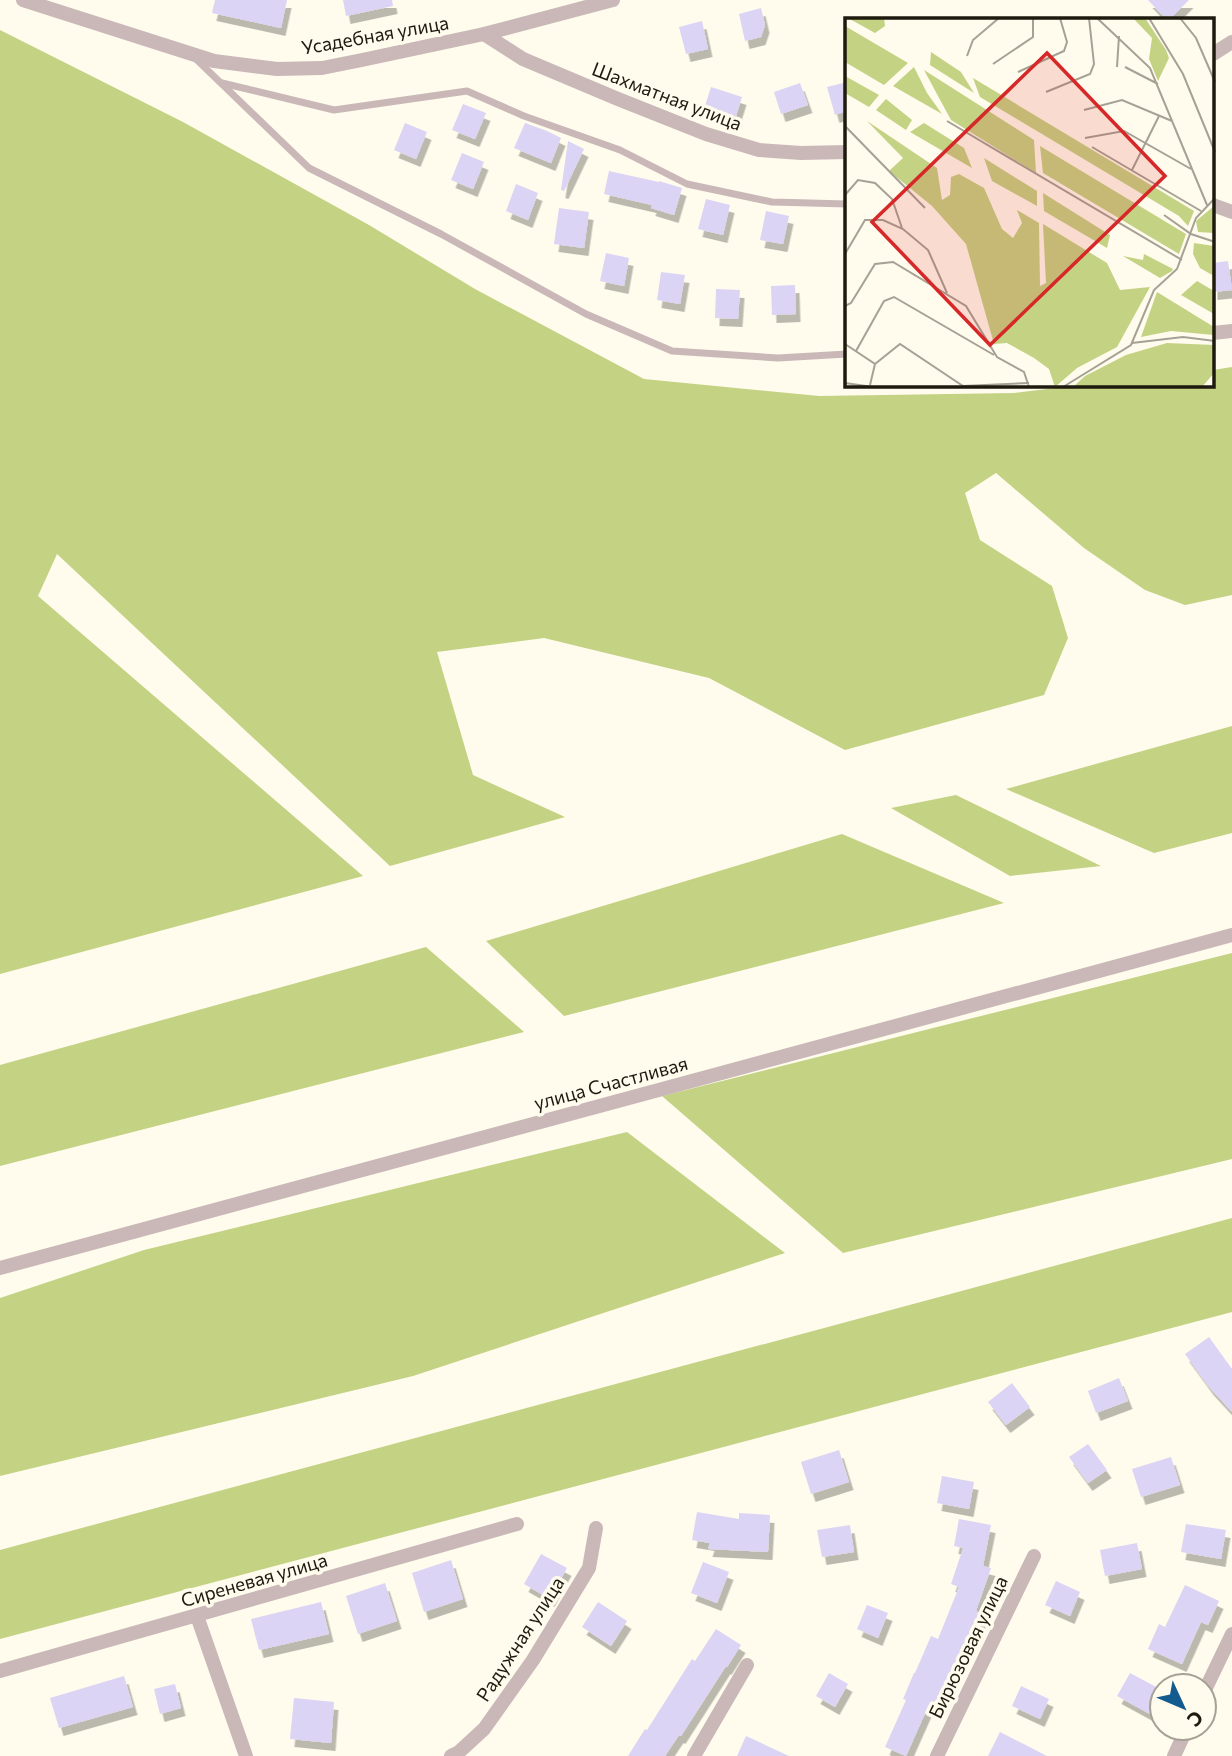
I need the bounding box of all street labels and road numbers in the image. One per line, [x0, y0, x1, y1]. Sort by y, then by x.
street label: Усадебная улица [299, 10, 450, 59]
street label: Шахматная улица [589, 56, 745, 135]
street label: улица Счастливая [531, 1051, 690, 1114]
street label: Сиреневая улица [178, 1548, 330, 1611]
street label: Радужная улица [471, 1572, 568, 1705]
street label: Бирюзовая улица [923, 1572, 1012, 1722]

